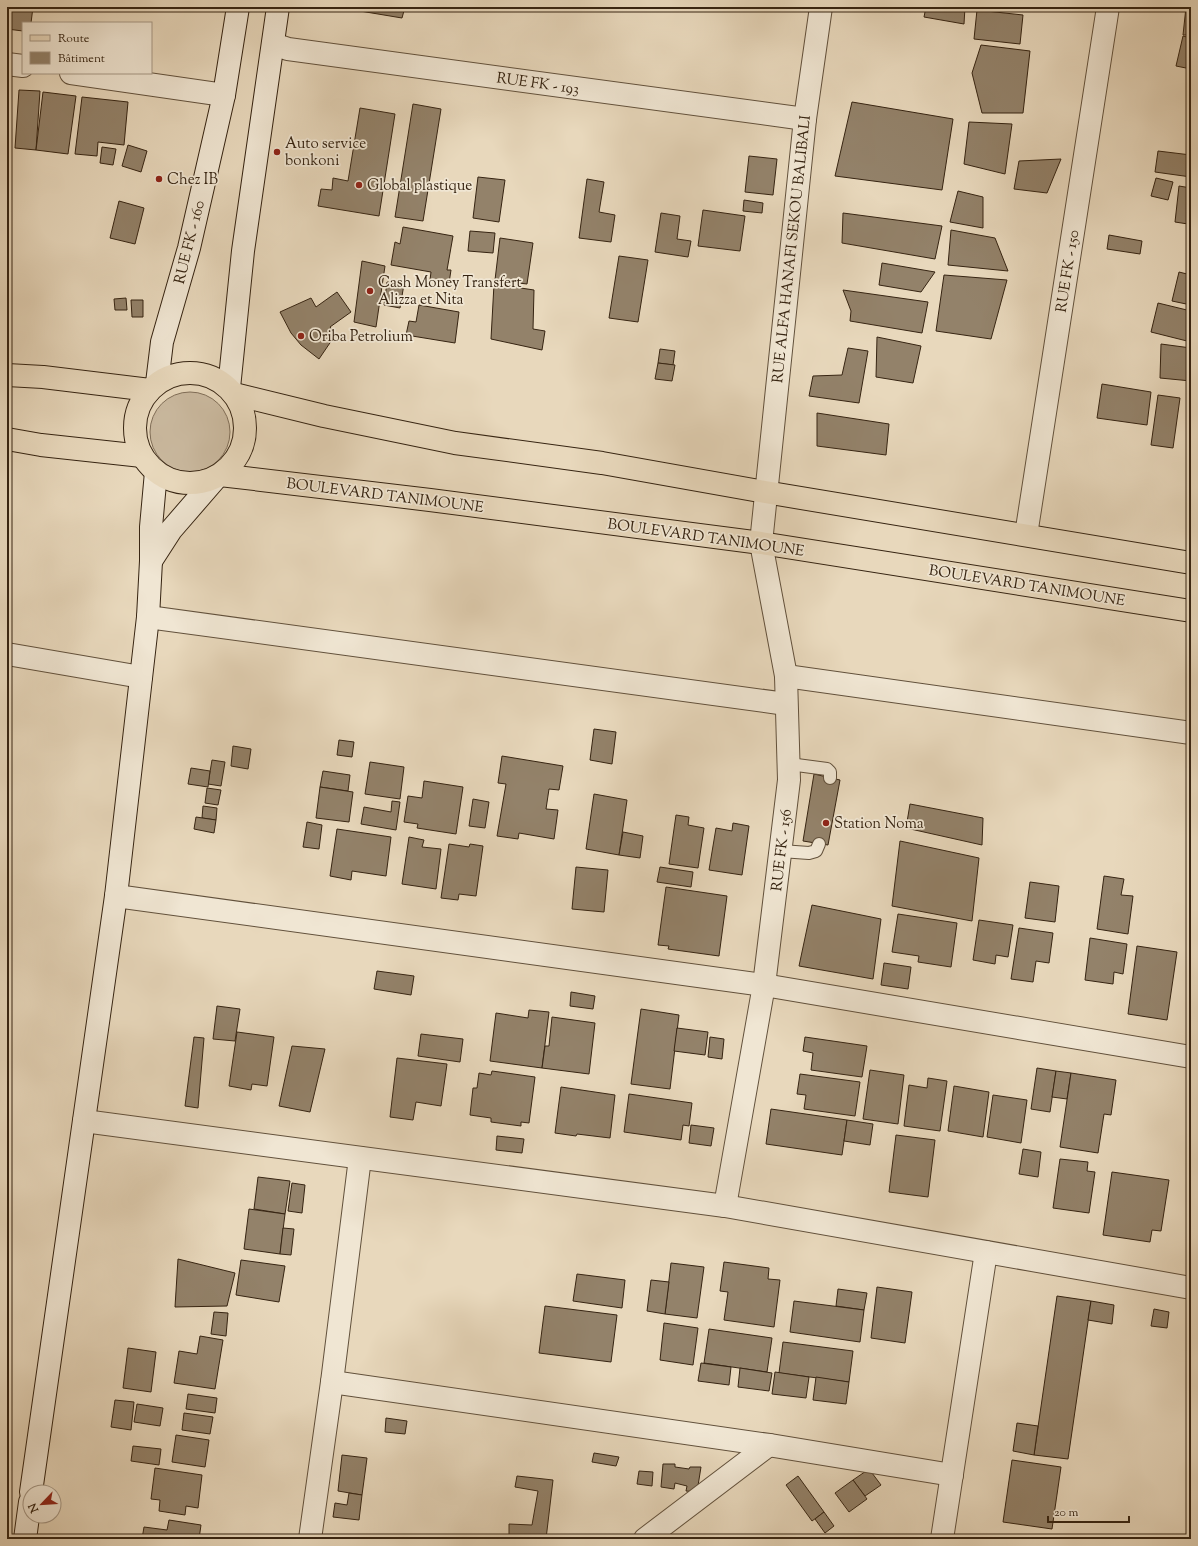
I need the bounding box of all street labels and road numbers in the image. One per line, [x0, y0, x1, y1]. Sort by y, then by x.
street label: RUE FK - 193 [495, 68, 581, 101]
street label: RUE ALFA HANAFI SEKOU BALIBALI [768, 114, 817, 384]
street label: RUE FK - 160 [170, 198, 211, 286]
street label: RUE FK - 150 [1052, 228, 1085, 314]
street label: BOULEVARD TANIMOUNE [285, 474, 485, 519]
street label: BOULEVARD TANIMOUNE [606, 514, 806, 563]
street label: BOULEVARD TANIMOUNE [927, 561, 1126, 612]
street label: RUE FK - 156 [767, 808, 798, 893]

